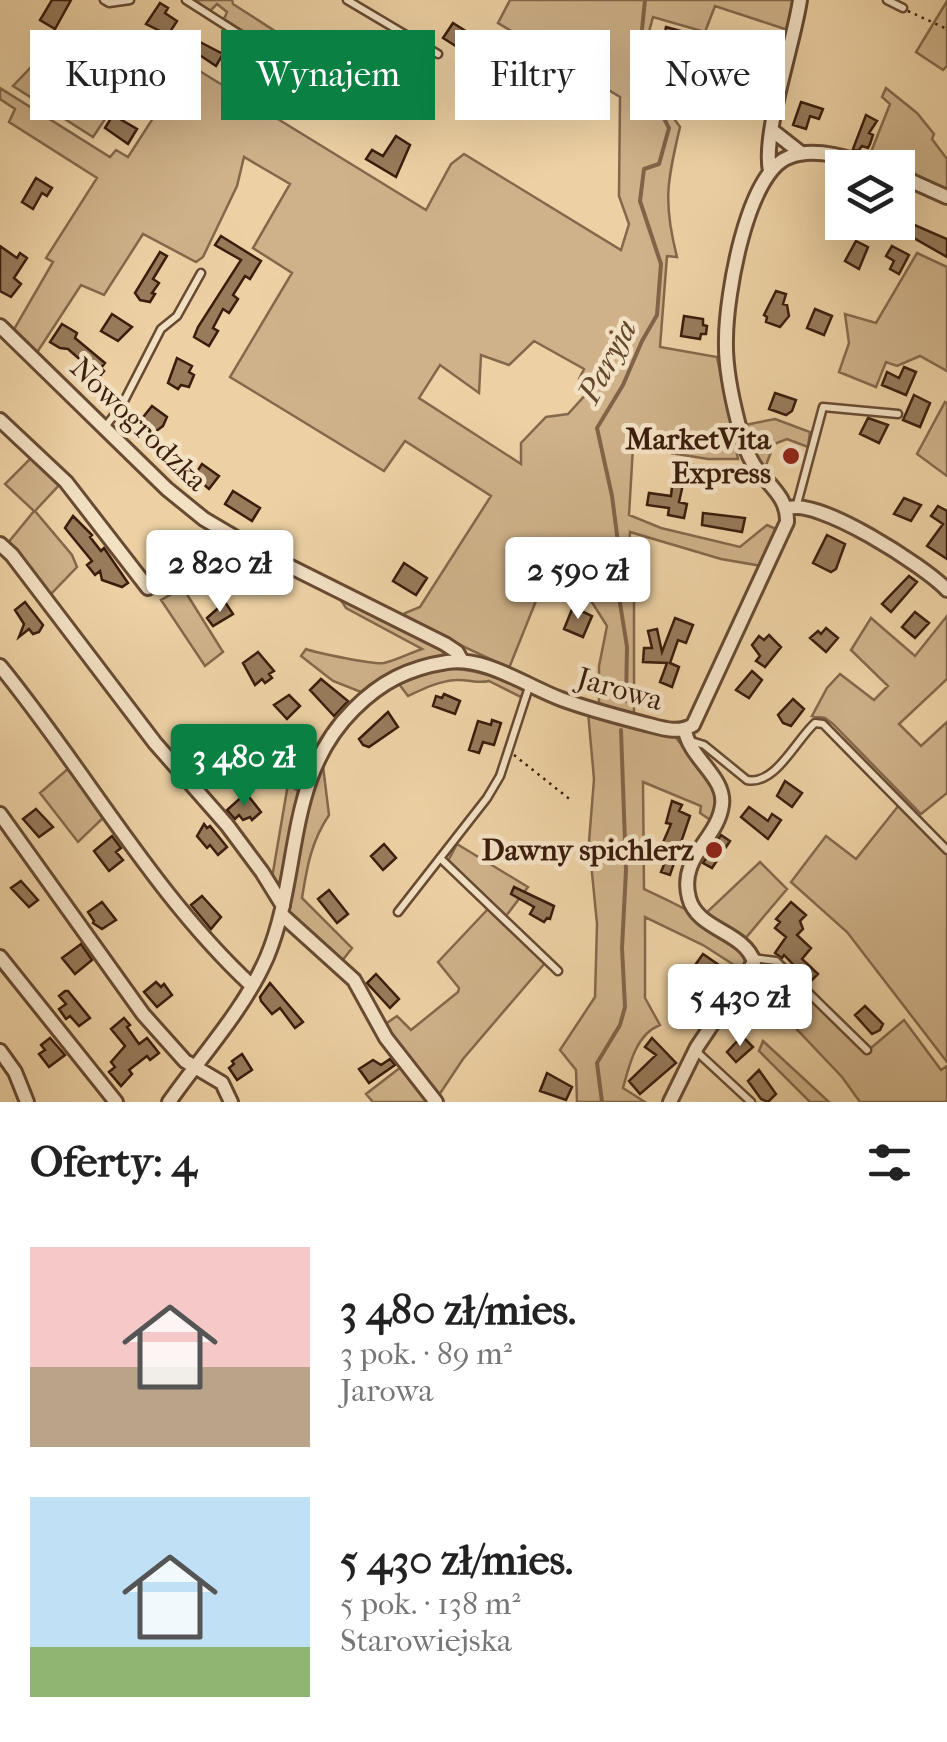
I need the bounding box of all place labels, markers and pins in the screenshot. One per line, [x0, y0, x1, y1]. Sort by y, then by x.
place label: MarketVita Express [625, 422, 772, 491]
marker: MarketVita Express [780, 445, 802, 467]
pin: 2 820 zł [117, 530, 323, 615]
pin: 2 590 zł [475, 537, 681, 622]
pin: 3 480 zł [141, 724, 347, 809]
place label: Dawny spichlerz [482, 833, 695, 868]
marker: Dawny spichlerz [703, 839, 725, 861]
pin: 5 430 zł [637, 964, 843, 1049]

